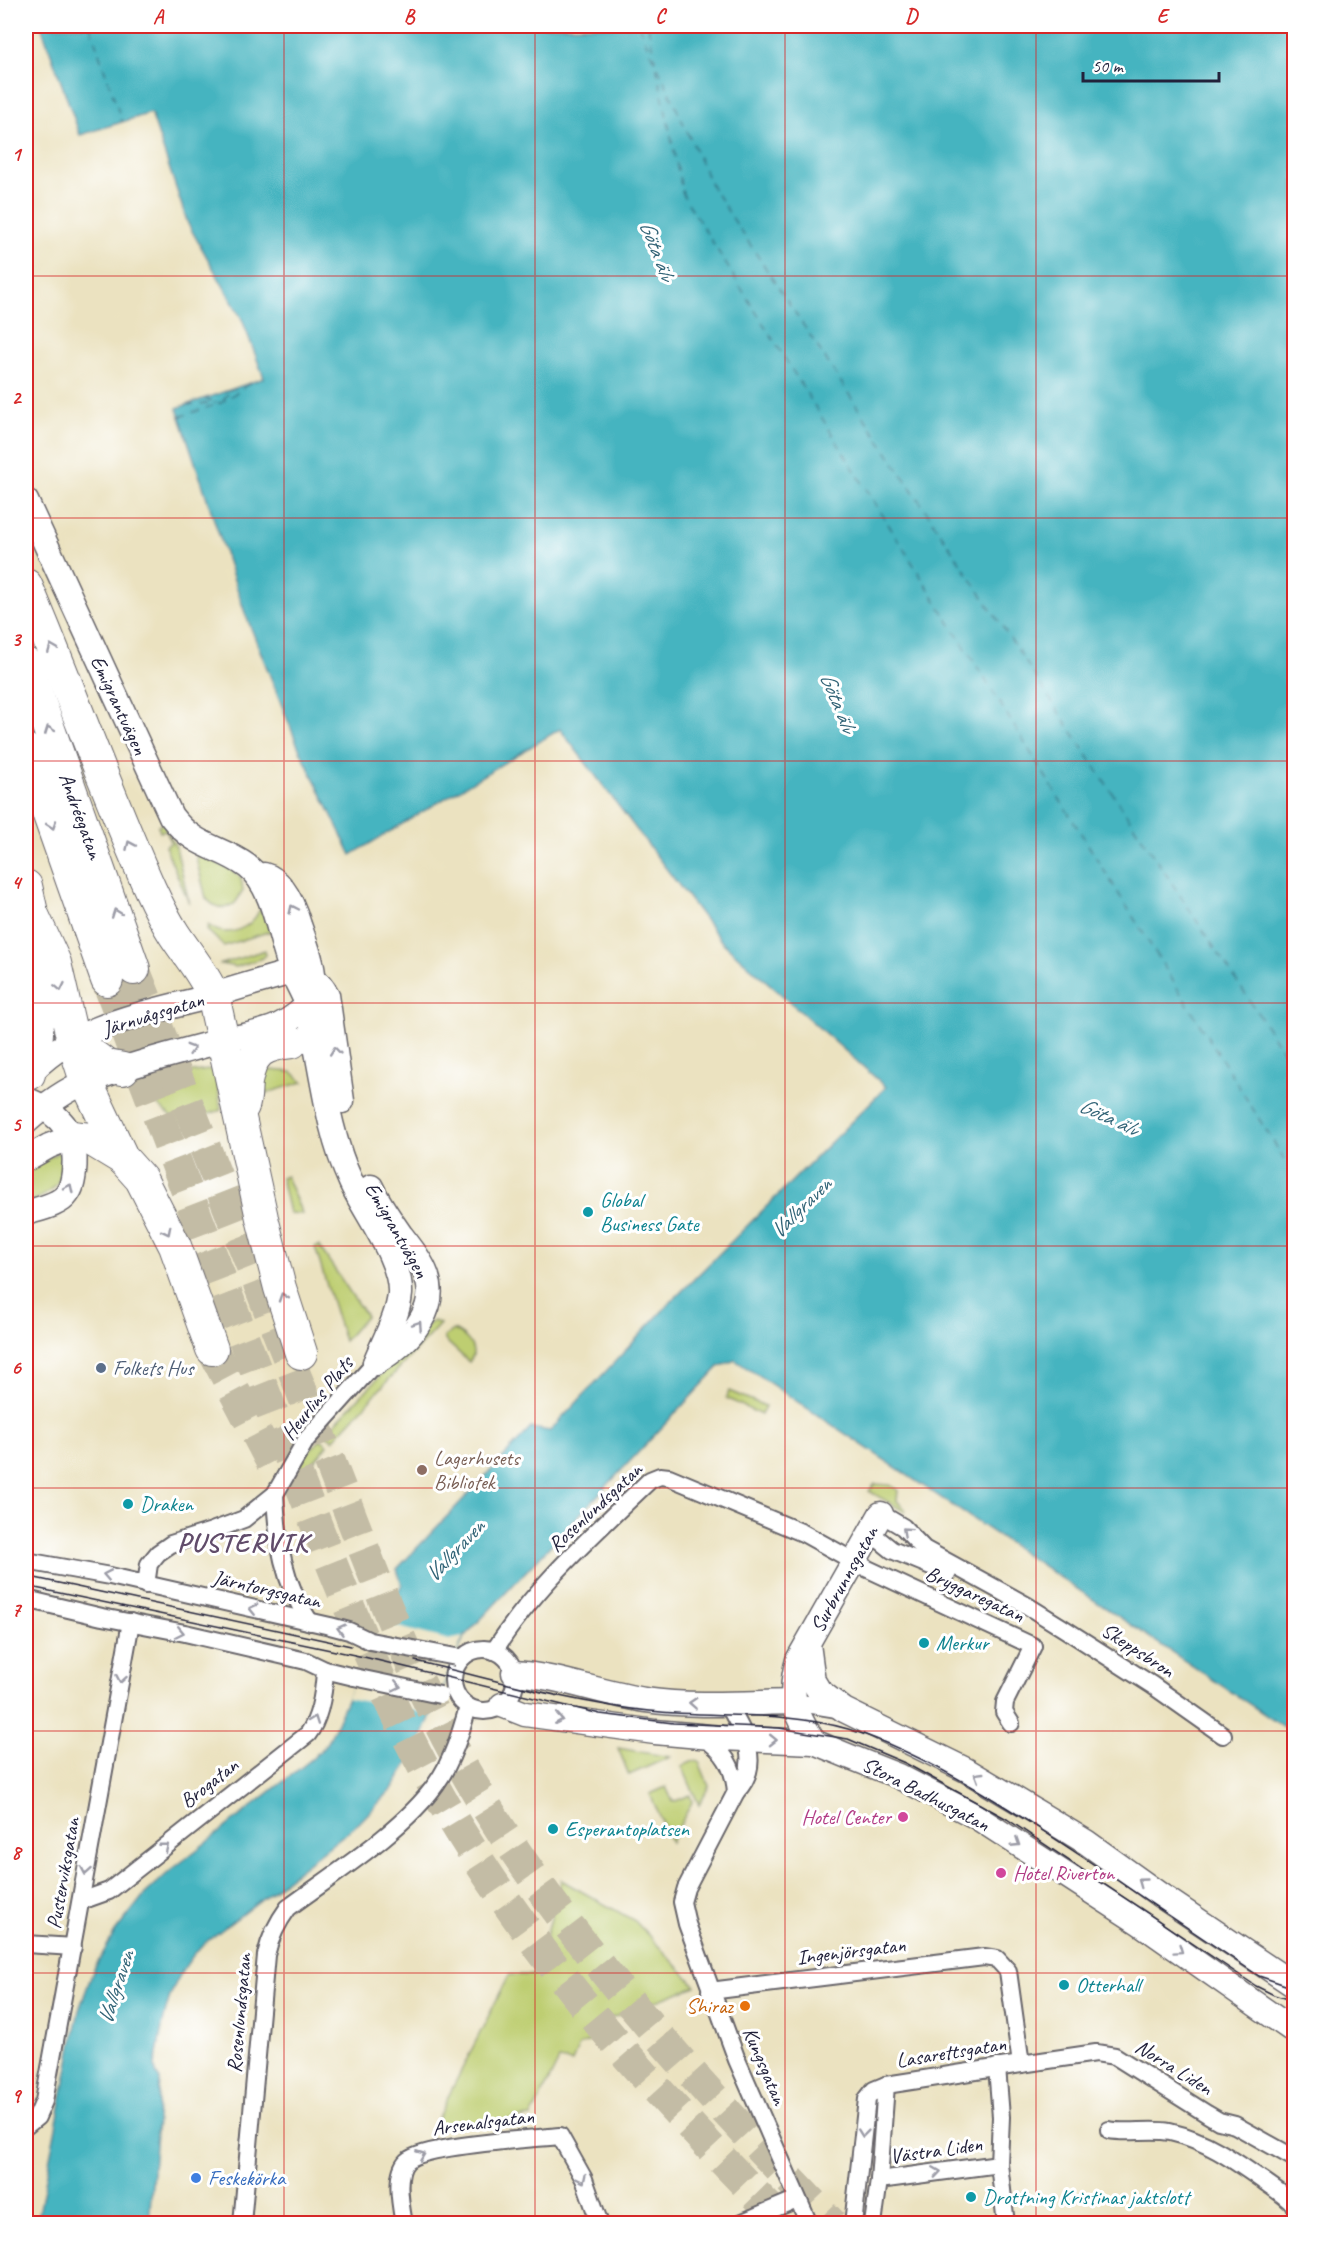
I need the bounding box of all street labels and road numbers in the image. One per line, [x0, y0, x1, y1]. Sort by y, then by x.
street label: Emigrantvägen [85, 651, 154, 759]
street label: Andréegatan [53, 769, 109, 864]
street label: Järnvågsgatan [98, 986, 207, 1042]
street label: Emigrantvägen [359, 1177, 435, 1283]
street label: Heurlins Plats [276, 1350, 360, 1445]
street label: Rosenlundsgatan [542, 1456, 649, 1557]
street label: Surbrunnsgatan [804, 1520, 885, 1637]
street label: Bryggaregatan [922, 1560, 1029, 1628]
street label: Järntorgsgatan [209, 1564, 325, 1614]
street label: Skeppsbron [1097, 1617, 1180, 1683]
street label: Stora Badhusgatan [858, 1751, 994, 1837]
street label: Brogatan [175, 1752, 244, 1814]
street label: Pusterviksgatan [40, 1814, 86, 1931]
street label: Ingenjörsgatan [795, 1931, 907, 1971]
street label: Rosenlundsgatan [221, 1951, 257, 2074]
street label: Kungsgatan [737, 2023, 794, 2110]
street label: Lasarettsgatan [894, 2030, 1008, 2073]
street label: Norra Liden [1131, 2033, 1218, 2101]
street label: Arsenalsgatan [431, 2103, 536, 2141]
street label: Västra Liden [888, 2131, 984, 2169]

